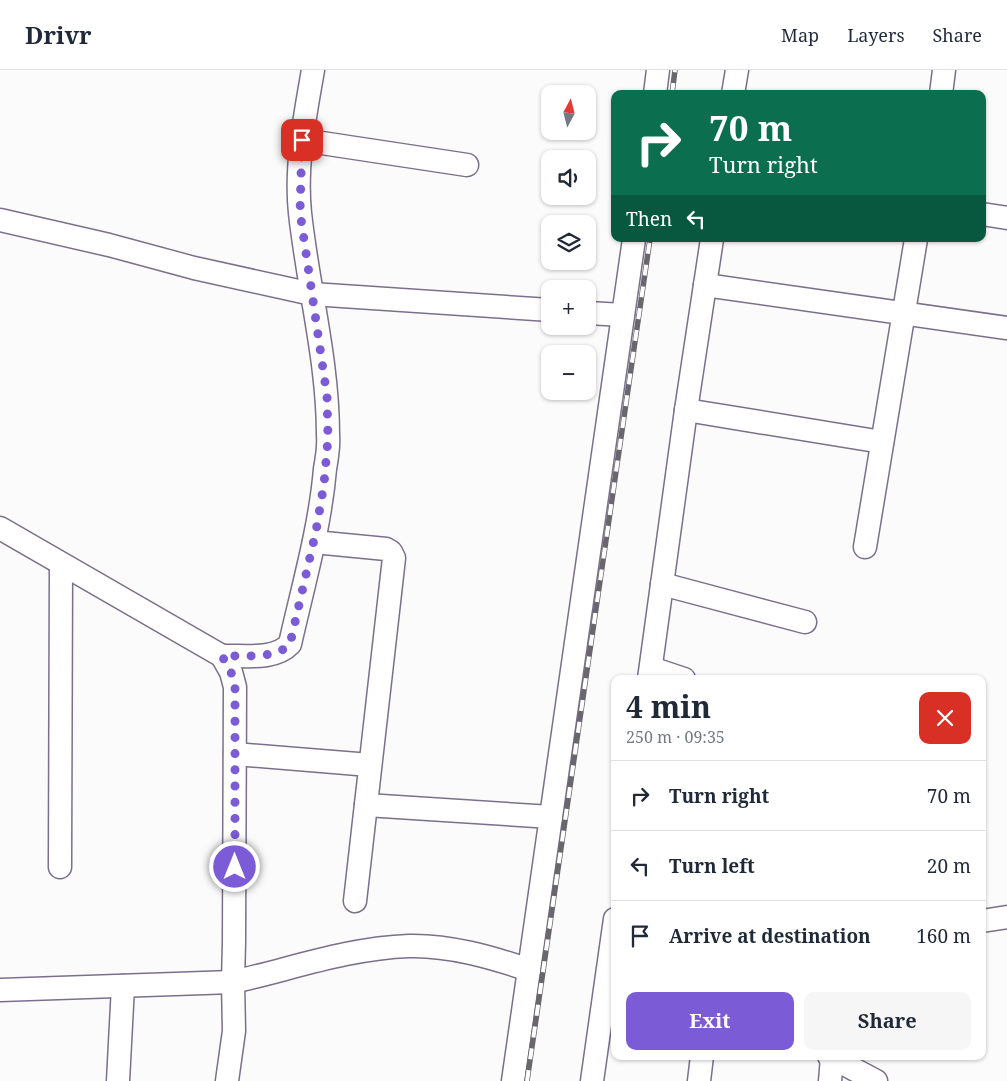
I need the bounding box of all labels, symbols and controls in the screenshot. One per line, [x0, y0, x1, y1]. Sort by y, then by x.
text: Drivr [25, 18, 92, 51]
text: Map [781, 23, 819, 47]
text: Layers [847, 23, 905, 47]
text: Share [933, 23, 982, 47]
north arrow [541, 85, 596, 140]
map controls [541, 85, 596, 400]
text: 70 m [709, 104, 792, 151]
icon: right [626, 110, 691, 175]
pin [281, 119, 323, 161]
icon: arrive [288, 126, 316, 154]
text: Turn right [709, 149, 818, 179]
button: sound [541, 150, 596, 205]
icon: left [682, 205, 710, 233]
text: Then [626, 206, 672, 232]
button: layers [541, 215, 596, 270]
button: + [541, 280, 596, 335]
button: − [541, 345, 596, 400]
text: 4 min [626, 686, 711, 727]
button: close [919, 692, 971, 744]
text: 250 m · 09:35 [626, 726, 725, 748]
icon: right [626, 782, 654, 810]
text: Turn right [669, 783, 769, 809]
text: 70 m [927, 783, 971, 809]
position arrow [208, 840, 260, 892]
icon: left [626, 852, 654, 880]
text: Turn left [669, 853, 755, 879]
text: 20 m [927, 853, 971, 879]
icon: arrive [626, 922, 654, 950]
text: Arrive at destination [669, 923, 871, 949]
text: 160 m [916, 923, 971, 949]
button: Exit [626, 992, 794, 1050]
button: Share [804, 992, 971, 1050]

